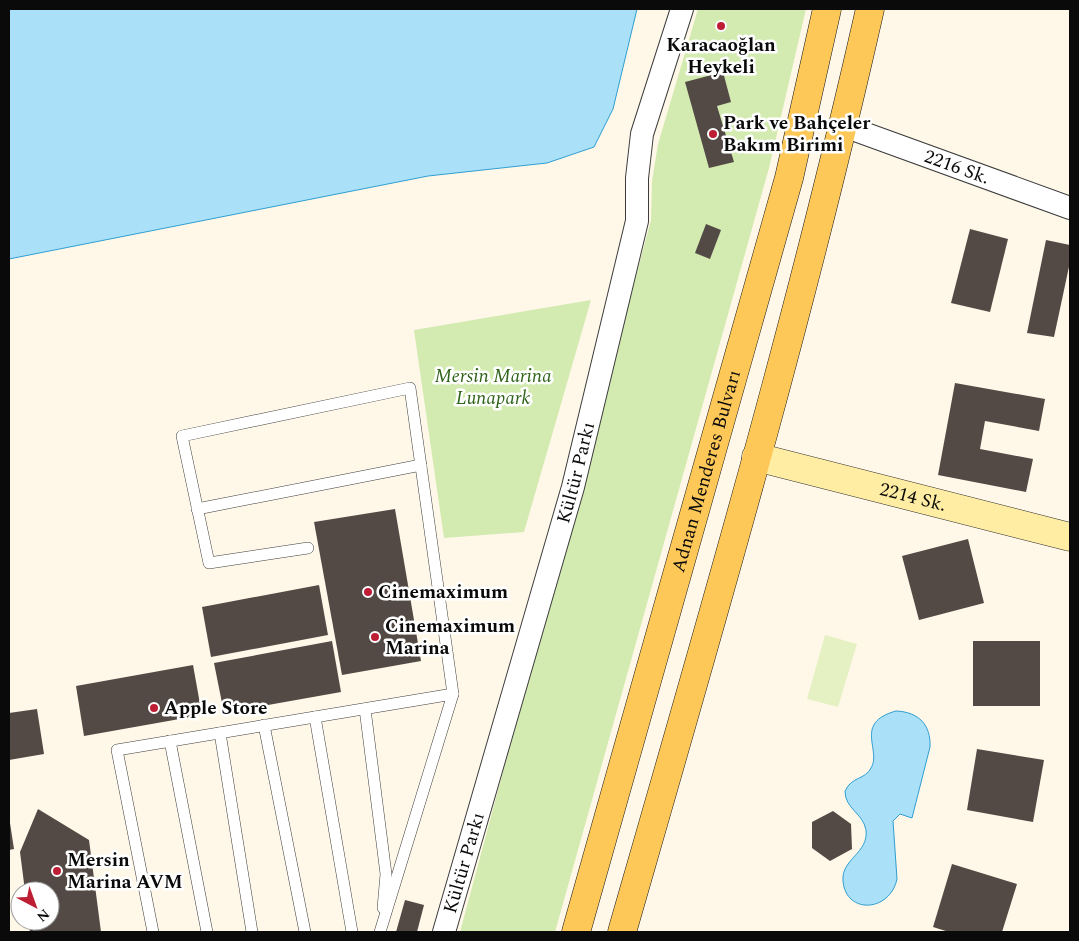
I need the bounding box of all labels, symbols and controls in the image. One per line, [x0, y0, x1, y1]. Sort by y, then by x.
marker: Karacaoğlan Heykeli [715, 20, 727, 32]
place label: Karacaoğlan Heykeli [666, 31, 776, 82]
place label: Park ve Bahçeler Bakım Birimi [723, 109, 871, 160]
marker: Park ve Bahçeler Bakım Birimi [707, 128, 719, 140]
street label: 2216 Sk. [920, 142, 994, 192]
park label: Mersin Marina Lunapark [434, 362, 552, 413]
street label: Adnan Menderes Bulvarı [664, 366, 749, 576]
street label: Kültür Parkı [549, 419, 603, 527]
street label: 2214 Sk. [876, 475, 949, 519]
place label: Cinemaximum [378, 578, 508, 607]
marker: Cinemaximum [362, 586, 374, 598]
place label: Cinemaximum Marina [385, 612, 515, 663]
marker: Cinemaximum Marina [369, 631, 381, 643]
place label: Apple Store [164, 694, 268, 723]
marker: Apple Store [148, 702, 160, 714]
street label: Kültür Parkı [436, 809, 492, 917]
place label: Mersin Marina AVM [67, 846, 183, 897]
marker: Mersin Marina AVM [51, 865, 63, 877]
north arrow [10, 881, 60, 931]
text: N [32, 904, 54, 927]

